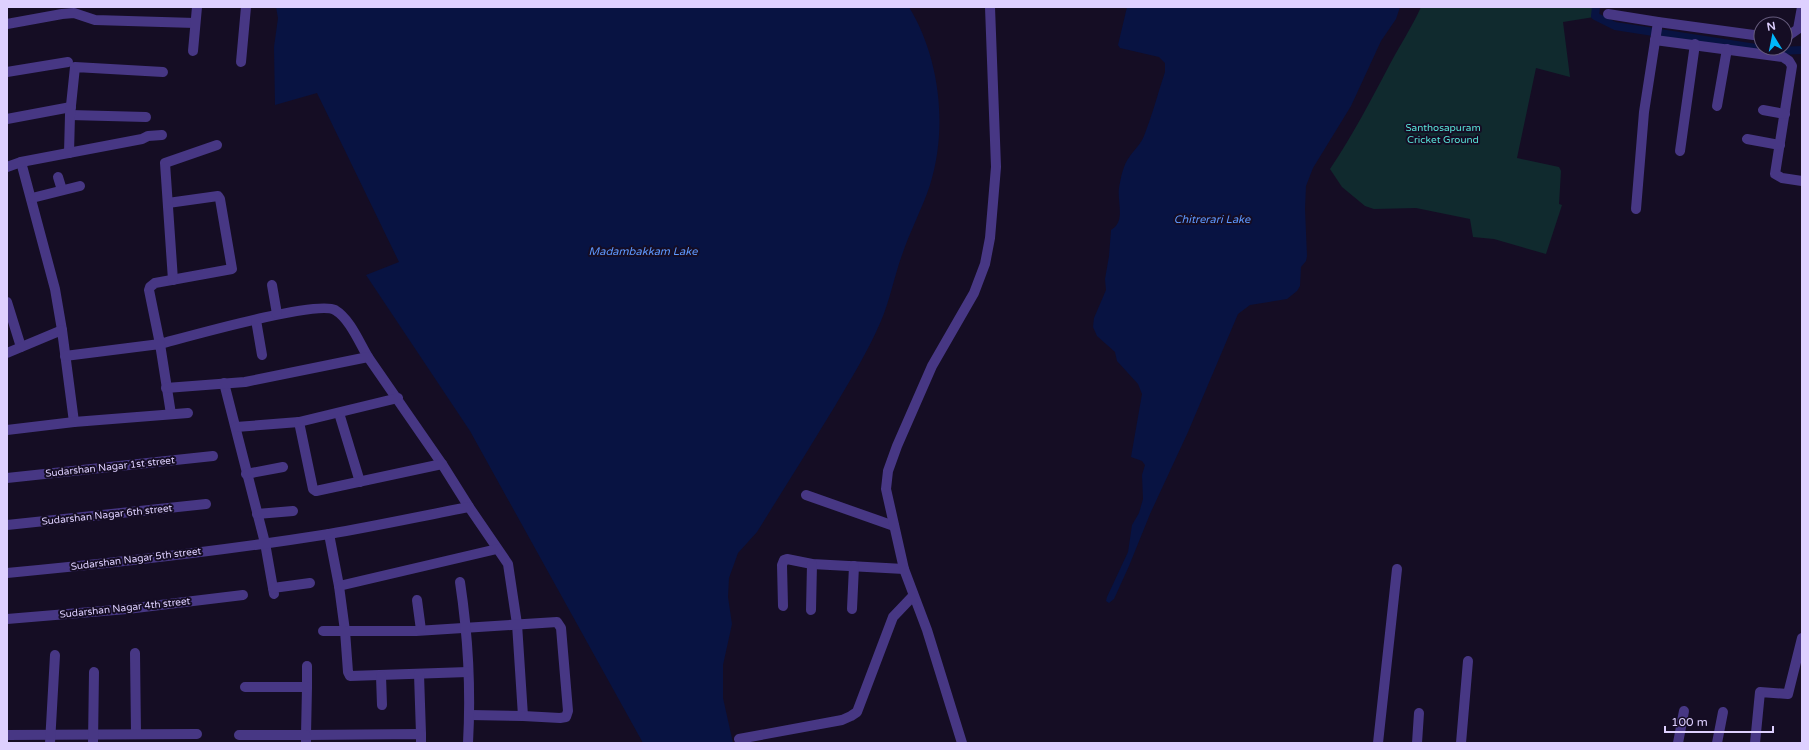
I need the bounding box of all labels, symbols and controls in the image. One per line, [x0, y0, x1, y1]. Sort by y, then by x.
north arrow [1753, 16, 1793, 56]
text: N [1766, 19, 1777, 34]
park label: Santhosapuram Cricket Ground [1405, 122, 1481, 146]
water label: Chitrerari Lake [1174, 213, 1251, 226]
water label: Madambakkam Lake [589, 245, 698, 258]
street label: Sudarshan Nagar 1st street [45, 454, 175, 480]
street label: Sudarshan Nagar 6th street [41, 502, 173, 528]
street label: Sudarshan Nagar 5th street [70, 545, 202, 573]
street label: Sudarshan Nagar 4th street [59, 595, 191, 621]
scale bar [1665, 708, 1773, 734]
text: 100 m [1671, 715, 1708, 729]

